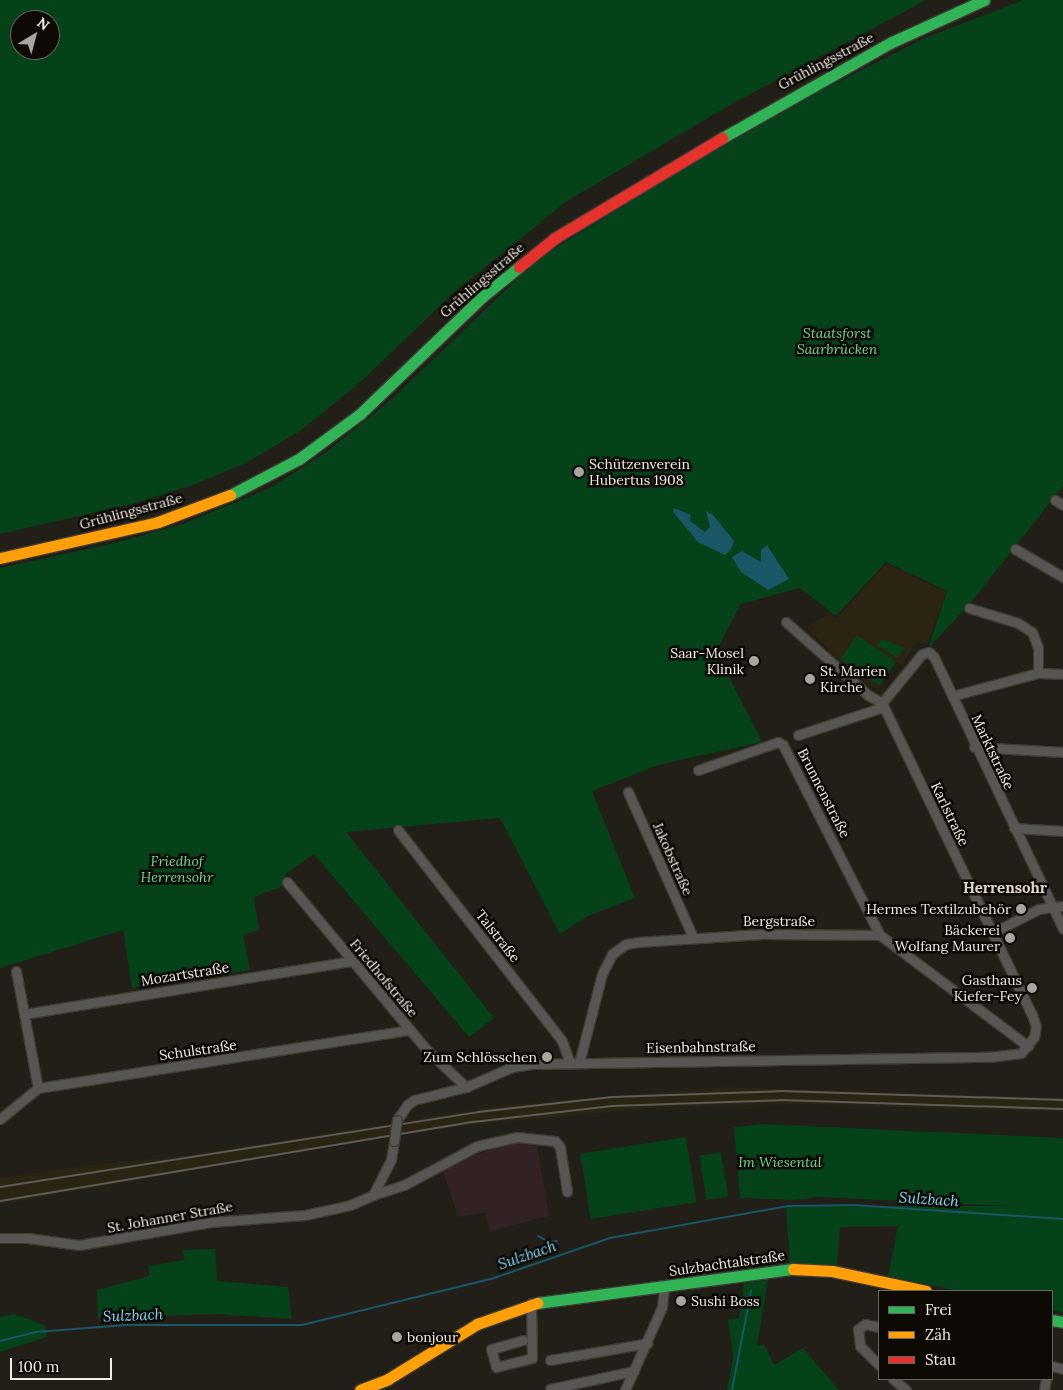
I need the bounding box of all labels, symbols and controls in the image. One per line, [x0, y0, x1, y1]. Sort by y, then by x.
north arrow [10, 10, 60, 60]
text: N [34, 13, 53, 34]
street label: Grühlingsstraße [775, 29, 877, 93]
street label: Grühlingsstraße [436, 239, 528, 321]
park label: Staatsforst Saarbrücken [797, 325, 877, 358]
place label: Schützenverein Hubertus 1908 [589, 456, 690, 488]
marker: Schützenverein Hubertus 1908 [573, 466, 585, 478]
street label: Grühlingsstraße [78, 489, 184, 533]
place label: Saar-Mosel Klinik [670, 645, 744, 678]
marker: Saar-Mosel Klinik [748, 655, 760, 667]
place label: St. Marien Kirche [820, 663, 887, 696]
marker: St. Marien Kirche [804, 673, 816, 685]
street label: Marktstraße [968, 712, 1018, 792]
street label: Brunnenstraße [794, 745, 854, 841]
street label: Karlstraße [927, 779, 973, 849]
street label: Jakobstraße [649, 820, 697, 898]
park label: Friedhof Herrensohr [141, 853, 213, 886]
district label: Herrensohr [963, 879, 1047, 897]
place label: Hermes Textilzubehör [866, 901, 1011, 917]
marker: Hermes Textilzubehör [1015, 903, 1027, 915]
street label: Talstraße [472, 906, 524, 966]
street label: Bergstraße [743, 913, 815, 929]
place label: Bäckerei Wolfang Maurer [895, 922, 1000, 954]
marker: Bäckerei Wolfang Maurer [1004, 932, 1016, 944]
street label: Friedhofstraße [346, 935, 422, 1021]
street label: Mozartstraße [140, 959, 230, 989]
place label: Gasthaus Kiefer-Fey [954, 972, 1022, 1004]
marker: Gasthaus Kiefer-Fey [1026, 982, 1038, 994]
street label: Schulstraße [158, 1036, 238, 1064]
street label: Eisenbahnstraße [646, 1038, 756, 1056]
place label: Zum Schlösschen [423, 1049, 537, 1065]
marker: Zum Schlösschen [541, 1051, 553, 1063]
park label: Im Wiesental [738, 1154, 822, 1170]
water label: Sulzbach [898, 1188, 960, 1210]
street label: St. Johanner Straße [106, 1198, 234, 1236]
water label: Sulzbach [496, 1237, 558, 1273]
street label: Sulzbachtalstraße [668, 1247, 786, 1279]
legend [878, 1290, 1053, 1380]
place label: Sushi Boss [691, 1293, 760, 1309]
marker: Sushi Boss [675, 1295, 687, 1307]
text: Frei [925, 1300, 952, 1319]
water label: Sulzbach [103, 1305, 163, 1325]
text: Zäh [925, 1325, 951, 1344]
place label: bonjour [407, 1329, 458, 1345]
marker: bonjour [391, 1331, 403, 1343]
scale bar [12, 1348, 115, 1380]
text: Stau [925, 1350, 956, 1369]
text: 100 m [18, 1357, 59, 1376]

